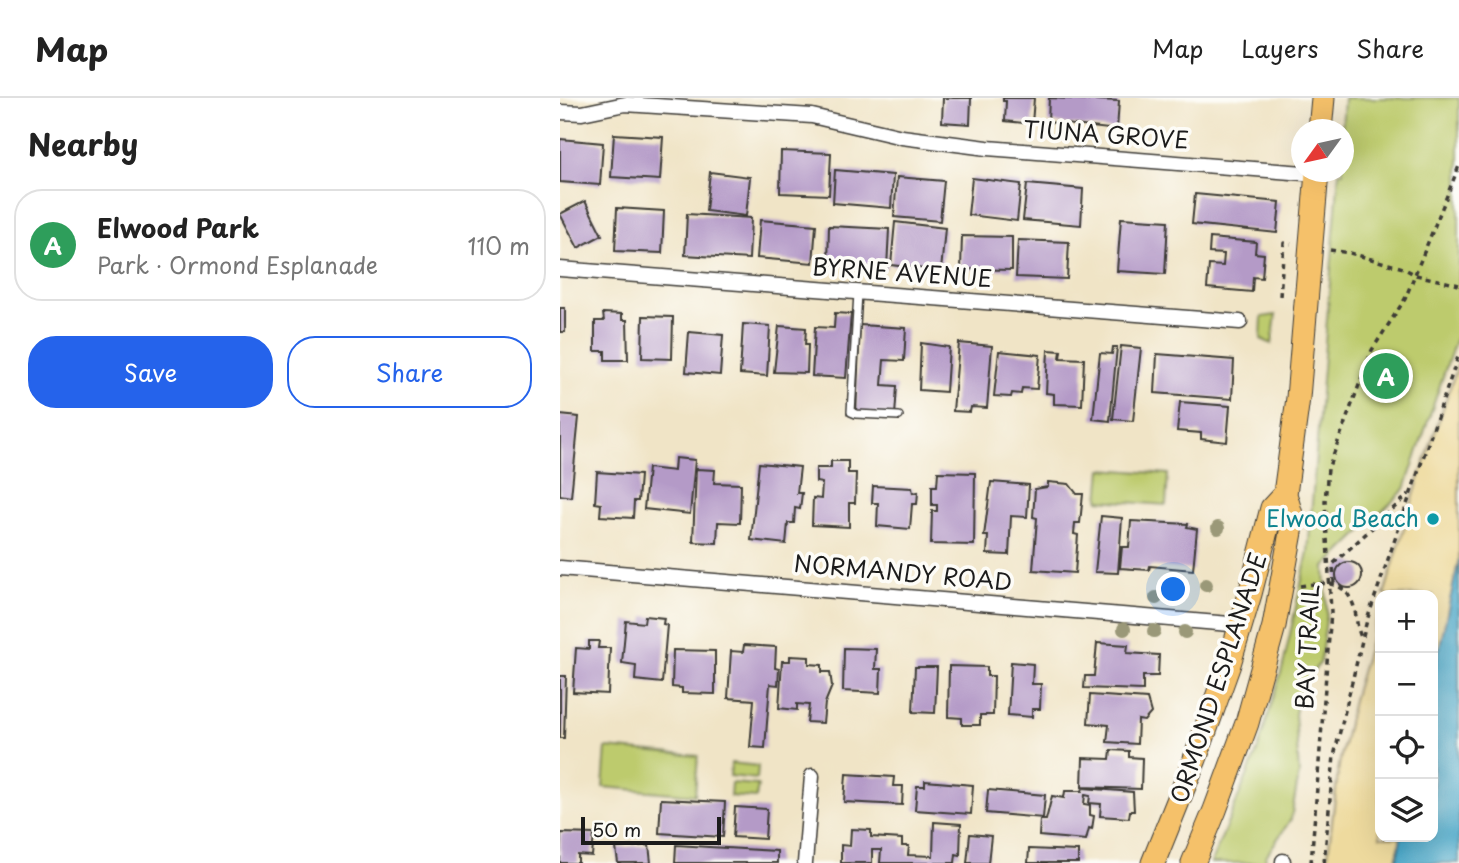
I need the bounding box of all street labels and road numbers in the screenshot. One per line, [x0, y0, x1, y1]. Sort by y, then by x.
street label: TIUNA GROVE [1022, 110, 1190, 157]
street label: BYRNE AVENUE [811, 248, 993, 295]
street label: NORMANDY ROAD [793, 545, 1014, 598]
street label: ORMOND ESPLANADE [1161, 548, 1275, 807]
street label: BAY TRAIL [1286, 584, 1327, 710]

